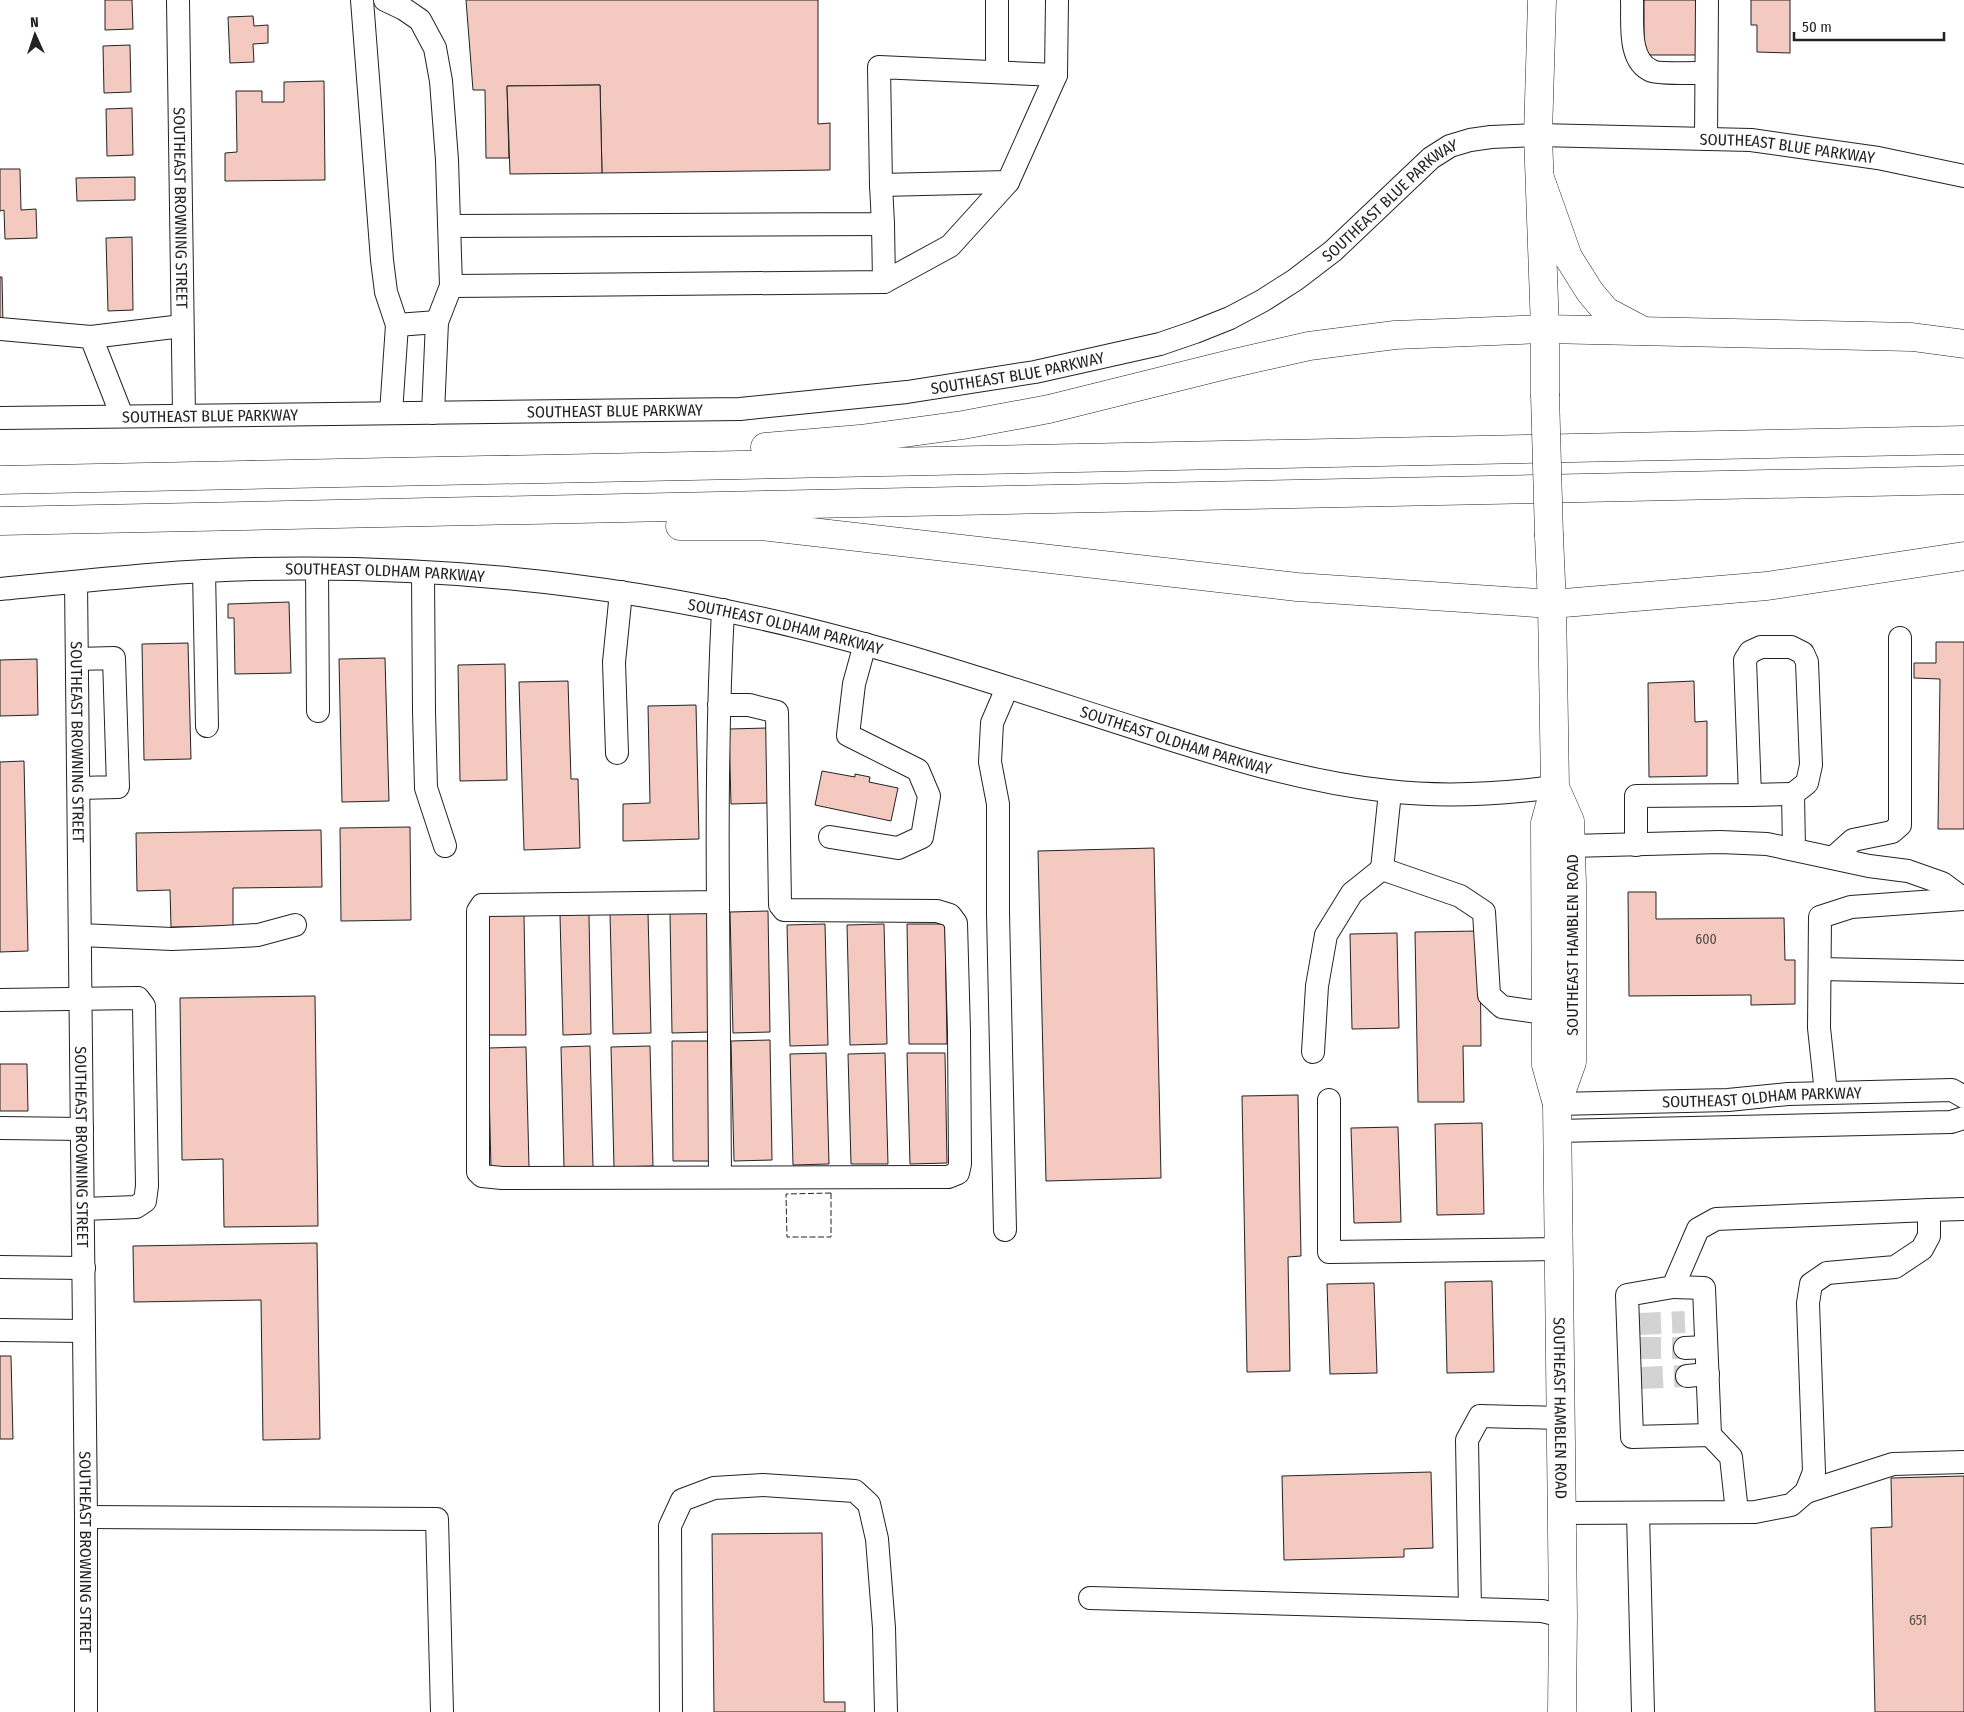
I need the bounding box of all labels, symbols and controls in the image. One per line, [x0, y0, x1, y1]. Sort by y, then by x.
north arrow [10, 10, 60, 60]
scale bar [1794, 10, 1944, 42]
text: N [30, 14, 39, 31]
text: 50 m [1802, 18, 1832, 36]
street label: SOUTHEAST BROWNING STREET [170, 107, 192, 309]
street label: SOUTHEAST BLUE PARKWAY [1700, 129, 1876, 167]
street label: SOUTHEAST BLUE PARKWAY [1318, 135, 1460, 266]
street label: SOUTHEAST BLUE PARKWAY [929, 347, 1106, 398]
street label: SOUTHEAST BLUE PARKWAY [527, 400, 703, 421]
street label: SOUTHEAST BLUE PARKWAY [122, 405, 298, 426]
street label: SOUTHEAST OLDHAM PARKWAY [285, 559, 486, 586]
street label: SOUTHEAST OLDHAM PARKWAY [686, 594, 885, 658]
street label: SOUTHEAST BROWNING STREET [67, 641, 88, 843]
street label: SOUTHEAST OLDHAM PARKWAY [1078, 702, 1274, 778]
street label: SOUTHEAST HAMBLEN ROAD [1563, 854, 1582, 1036]
house number: 600 [1695, 931, 1717, 948]
street label: SOUTHEAST BROWNING STREET [71, 1046, 93, 1248]
street label: SOUTHEAST OLDHAM PARKWAY [1662, 1083, 1862, 1111]
street label: SOUTHEAST HAMBLEN ROAD [1550, 1317, 1571, 1499]
street label: SOUTHEAST BROWNING STREET [76, 1451, 96, 1653]
house number: 651 [1909, 1612, 1927, 1629]

